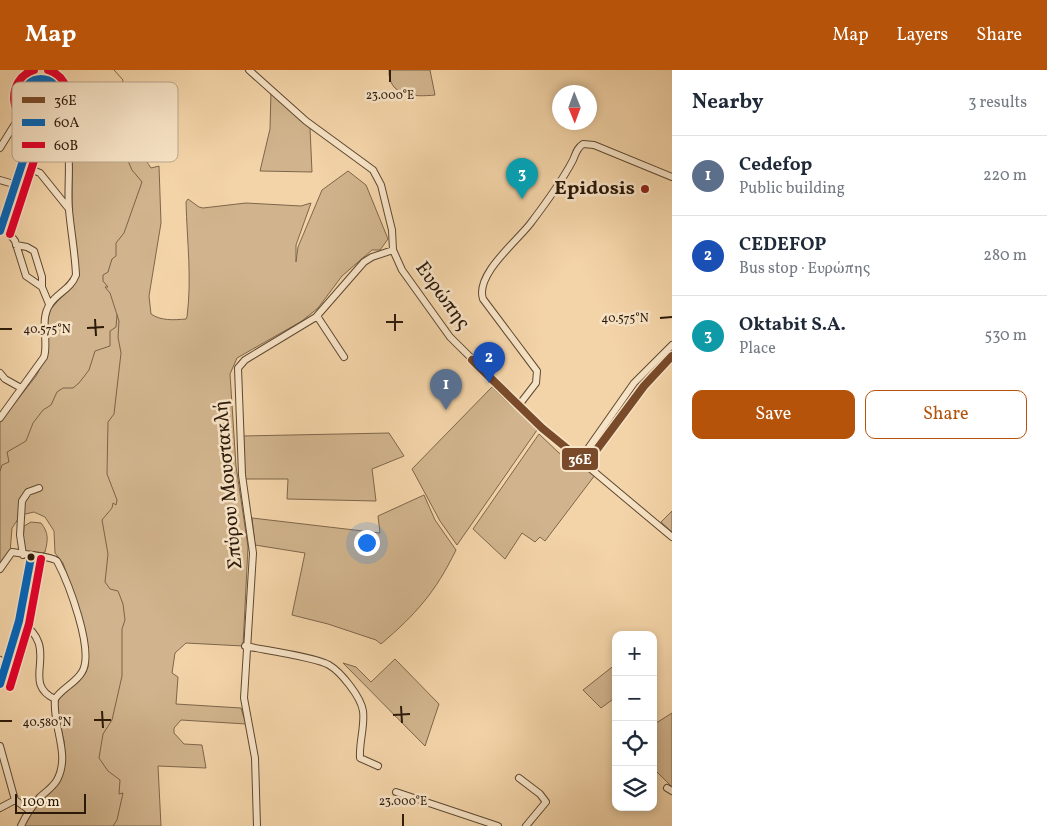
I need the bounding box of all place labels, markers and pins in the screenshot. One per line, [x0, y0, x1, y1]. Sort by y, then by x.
pin: 3 [506, 158, 538, 199]
place label: Epidosis [554, 175, 635, 203]
marker: Epidosis [639, 183, 651, 195]
pin: 2 [473, 342, 505, 383]
pin: 1 [430, 369, 462, 410]
unlabelled marker [26, 552, 36, 562]

